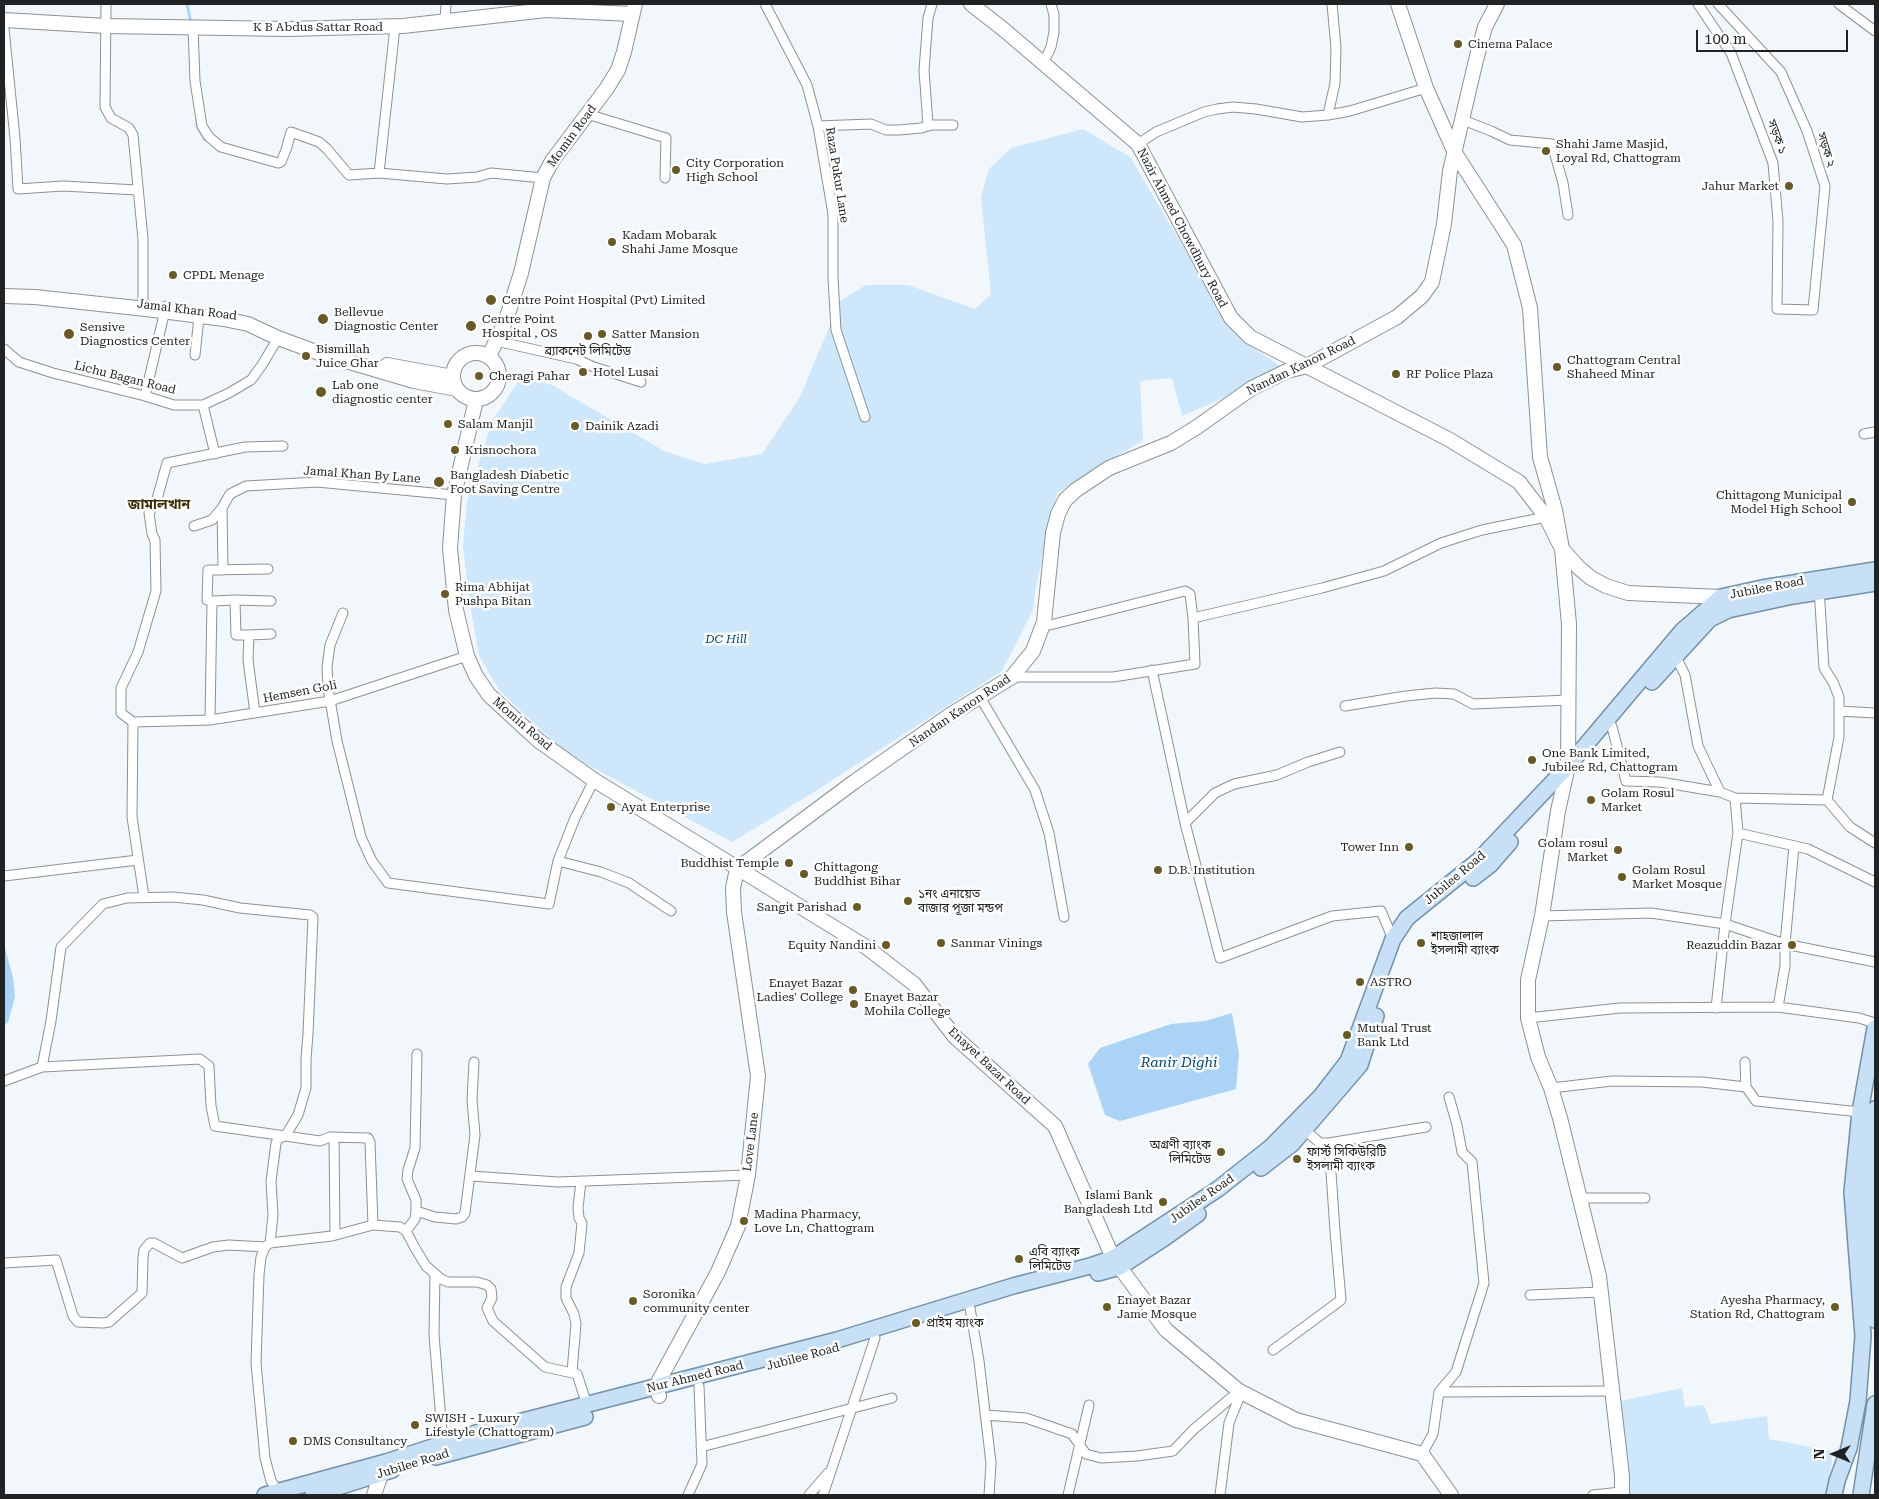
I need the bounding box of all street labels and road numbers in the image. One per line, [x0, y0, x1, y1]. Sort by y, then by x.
street label: K B Abdus Sattar Road [253, 20, 383, 34]
street label: Momin Road [545, 102, 599, 170]
street label: সড়ক ১ [1764, 118, 1790, 156]
street label: Raza Pukur Lane [822, 126, 852, 224]
street label: সড়ক ২ [1814, 131, 1838, 169]
street label: Nazir Ahmed Chowdhury Road [1134, 146, 1230, 310]
street label: Jamal Khan Road [136, 297, 238, 323]
street label: Nandan Kanon Road [1244, 333, 1358, 399]
street label: Lichu Bagan Road [73, 358, 177, 398]
street label: Jamal Khan By Lane [303, 464, 421, 486]
street label: Jubilee Road [1729, 574, 1805, 602]
street label: Nandan Kanon Road [907, 672, 1013, 750]
street label: Hemsen Goli [262, 678, 338, 706]
street label: Momin Road [489, 694, 555, 754]
street label: Jubilee Road [1422, 848, 1488, 908]
street label: Enayet Bazar Road [945, 1024, 1033, 1108]
street label: Love Lane [740, 1112, 762, 1172]
street label: Jubilee Road [1167, 1172, 1237, 1226]
street label: Jubilee Road [765, 1340, 841, 1374]
street label: Nur Ahmed Road [645, 1358, 745, 1396]
street label: Jubilee Road [375, 1446, 451, 1482]

